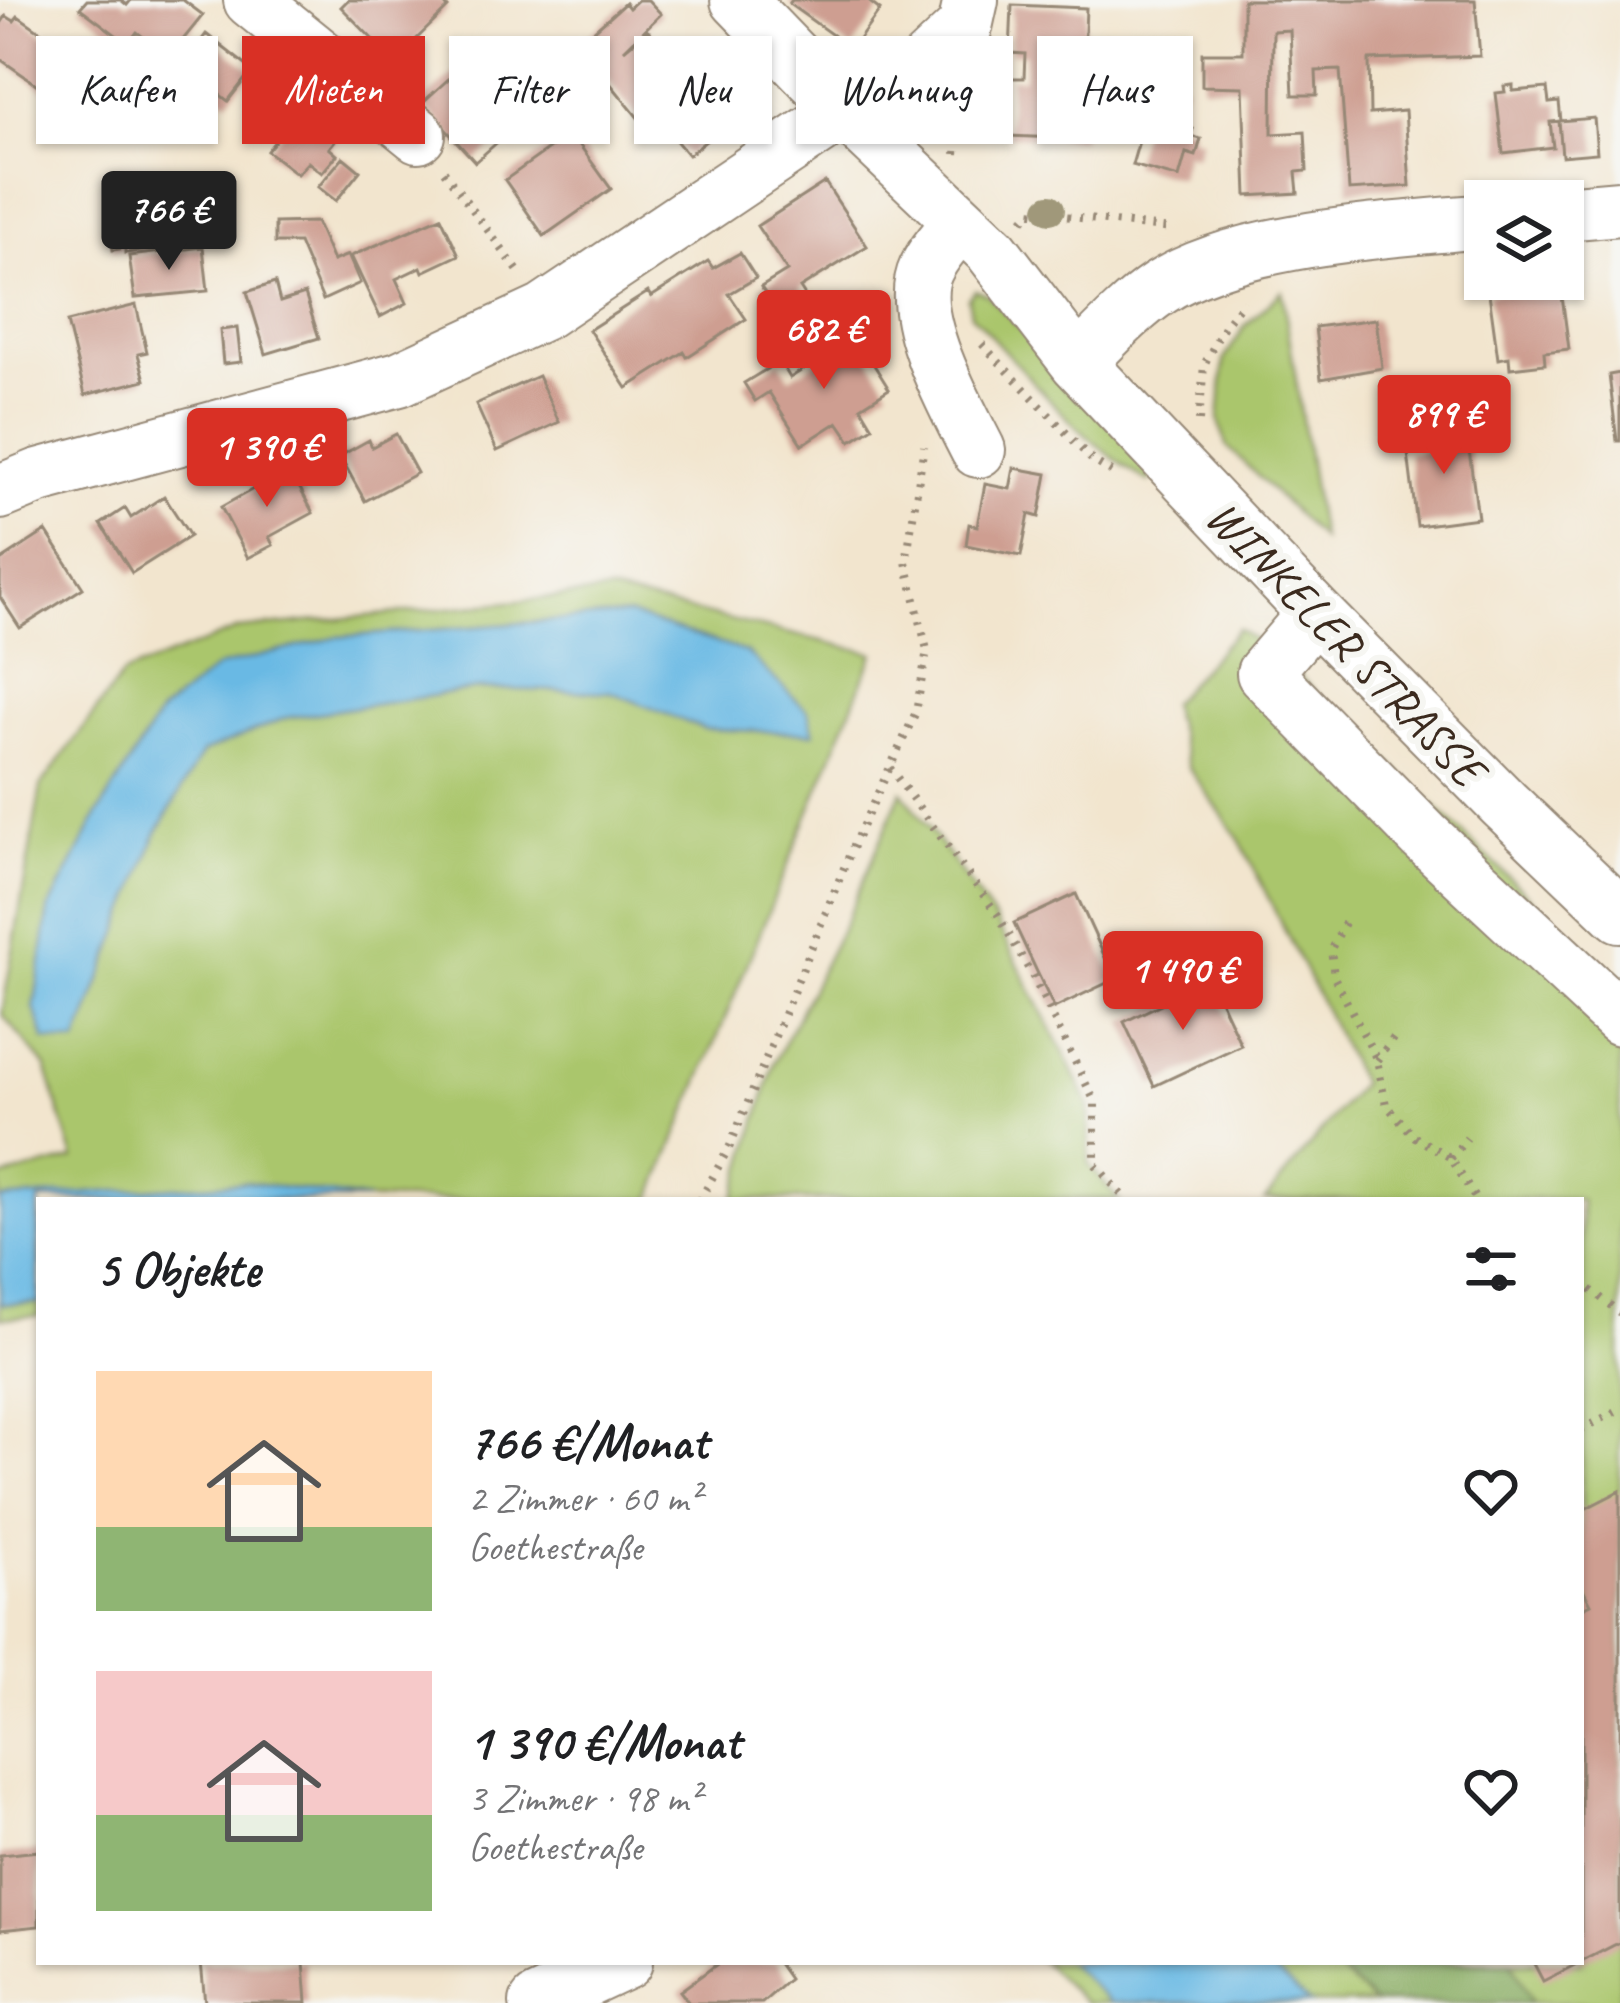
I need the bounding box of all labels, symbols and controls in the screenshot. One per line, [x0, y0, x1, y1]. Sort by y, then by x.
chip: Kaufen [36, 36, 218, 144]
chip: Mieten [242, 36, 425, 144]
chip: Filter [449, 36, 610, 144]
chip: Neu [634, 36, 772, 144]
chip: Wohnung [796, 36, 1013, 144]
chip: Haus [1037, 36, 1193, 144]
pin: 766 € [85, 171, 253, 273]
map controls [1464, 180, 1584, 300]
button: layers [1464, 180, 1584, 300]
text: 766 € [128, 185, 210, 234]
pin: 682 € [740, 290, 908, 392]
text: 682 € [784, 304, 864, 353]
pin: 899 € [1360, 375, 1528, 477]
text: 899 € [1405, 389, 1483, 438]
pin: 1 390 € [156, 408, 378, 510]
text: 1 390 € [214, 422, 320, 471]
street label: WINKELER STRASSE [1193, 487, 1501, 803]
pin: 1 490 € [1072, 931, 1294, 1033]
text: 1 490 € [1130, 945, 1236, 994]
icon: filters [1458, 1236, 1524, 1302]
text: 5 Objekte [96, 1237, 260, 1301]
text: 766 €/Monat [468, 1410, 708, 1474]
icon: home [192, 1419, 336, 1563]
icon: heart [1458, 1458, 1524, 1524]
text: 2 Zimmer · 60 m² [468, 1474, 700, 1523]
text: Goethestraße [468, 1523, 642, 1572]
text: 1 390 €/Monat [468, 1710, 741, 1774]
icon: home [192, 1719, 336, 1863]
icon: heart [1458, 1758, 1524, 1824]
text: 3 Zimmer · 98 m² [468, 1774, 700, 1823]
text: Goethestraße [468, 1823, 642, 1872]

